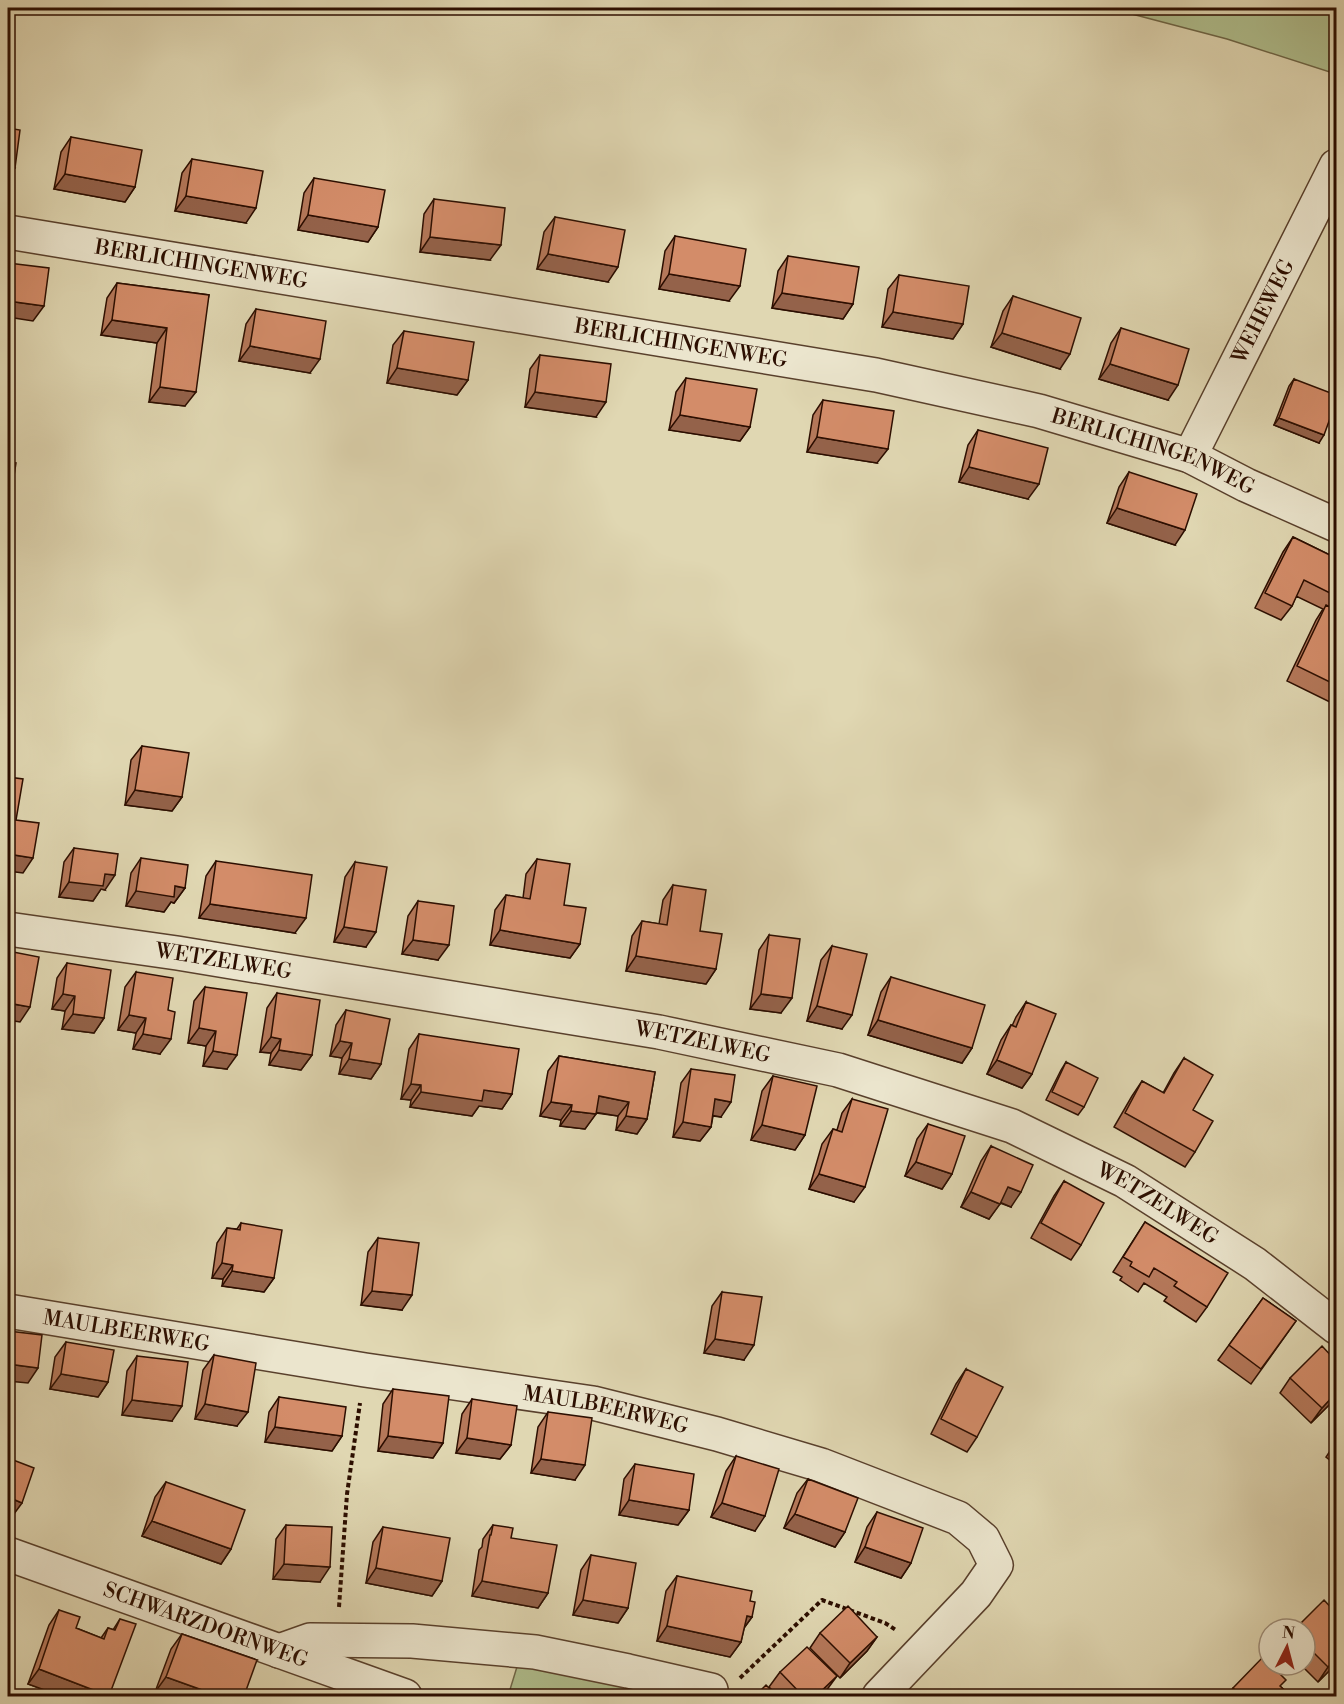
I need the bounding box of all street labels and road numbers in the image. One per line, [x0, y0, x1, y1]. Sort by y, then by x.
street label: BERLICHINGENWEG [92, 234, 310, 295]
street label: WEHEWEG [1226, 255, 1301, 369]
street label: BERLICHINGENWEG [572, 313, 790, 374]
street label: BERLICHINGENWEG [1047, 403, 1259, 501]
street label: WETZELWEG [153, 938, 294, 986]
street label: WETZELWEG [632, 1016, 773, 1069]
street label: WETZELWEG [1092, 1157, 1223, 1251]
street label: MAULBEERWEG [41, 1305, 212, 1358]
street label: MAULBEERWEG [521, 1381, 691, 1440]
street label: SCHWARZDORNWEG [100, 1577, 312, 1674]

